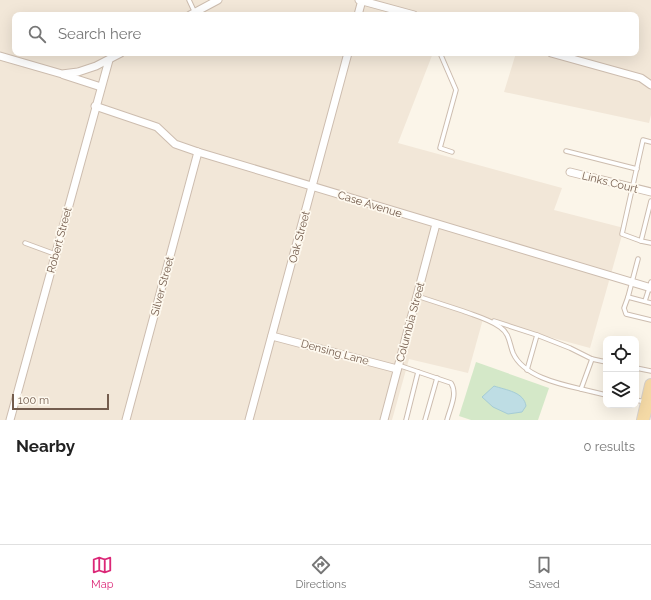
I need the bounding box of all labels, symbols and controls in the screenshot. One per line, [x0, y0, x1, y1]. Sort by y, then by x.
search box [12, 12, 639, 56]
icon: search [26, 23, 48, 45]
text: Search here [58, 25, 141, 43]
street label: Links Court [580, 169, 640, 196]
street label: Case Avenue [336, 189, 404, 221]
street label: Robert Street [44, 205, 75, 274]
street label: Oak Street [286, 209, 313, 265]
street label: Silver Street [148, 255, 177, 317]
street label: Columbia Street [394, 280, 427, 364]
map controls [603, 336, 639, 408]
button: locate [603, 336, 639, 372]
street label: Densing Lane [300, 337, 371, 368]
button: layers [603, 372, 639, 408]
scale bar [12, 392, 109, 411]
text: 100 m [18, 394, 49, 407]
text: Nearby [16, 436, 75, 456]
text: 0 results [584, 439, 635, 454]
tab: Map [91, 554, 113, 591]
tab: Directions [296, 554, 346, 591]
tab: Saved [528, 554, 560, 591]

